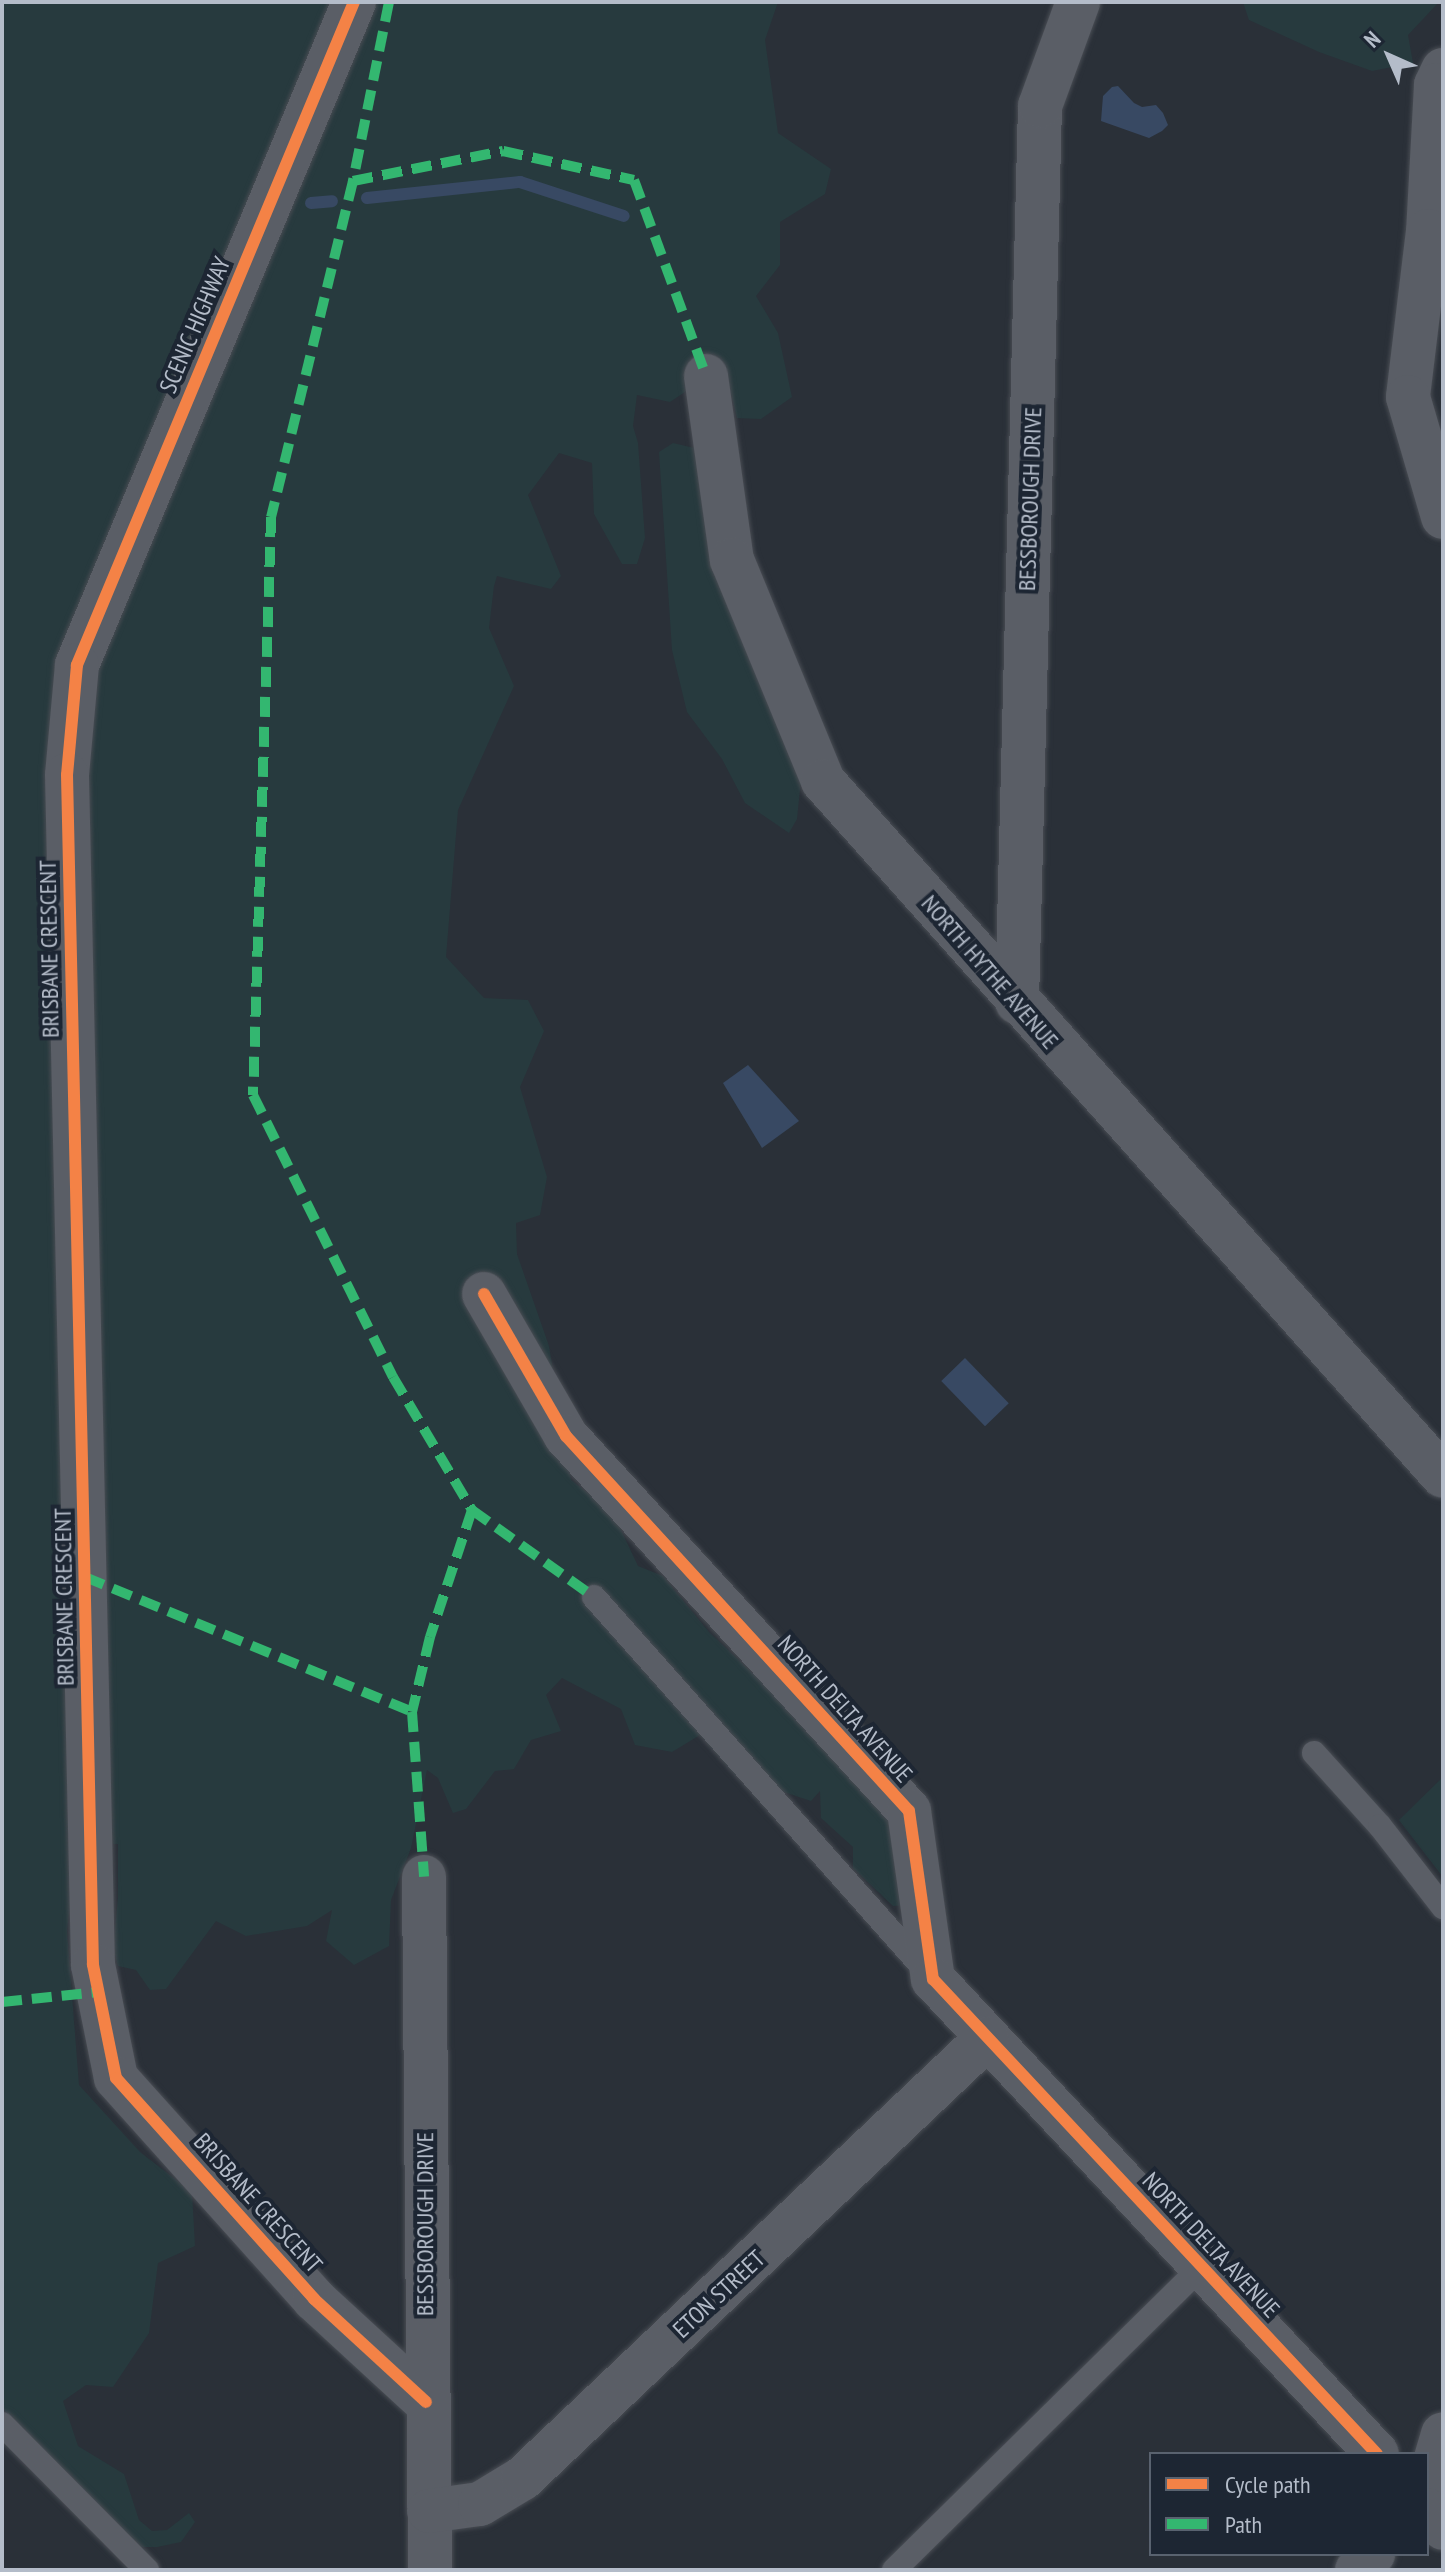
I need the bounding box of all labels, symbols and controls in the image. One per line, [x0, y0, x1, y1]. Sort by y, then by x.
north arrow [1349, 16, 1429, 96]
text: N [1358, 25, 1386, 53]
street label: SCENIC HIGHWAY [153, 252, 237, 398]
street label: BESSBOROUGH DRIVE [1012, 407, 1048, 591]
street label: BRISBANE CRESCENT [33, 860, 65, 1038]
street label: NORTH HYTHE AVENUE [915, 889, 1065, 1055]
street label: BRISBANE CRESCENT [48, 1508, 80, 1686]
street label: NORTH DELTA AVENUE [771, 1629, 919, 1789]
street label: BRISBANE CRESCENT [188, 2127, 328, 2279]
street label: BESSBOROUGH DRIVE [411, 2132, 439, 2316]
street label: NORTH DELTA AVENUE [1136, 2166, 1286, 2324]
street label: ETON STREET [667, 2244, 771, 2344]
legend [1149, 2452, 1429, 2556]
text: Cycle path [1225, 2469, 1311, 2500]
text: Path [1225, 2509, 1262, 2540]

